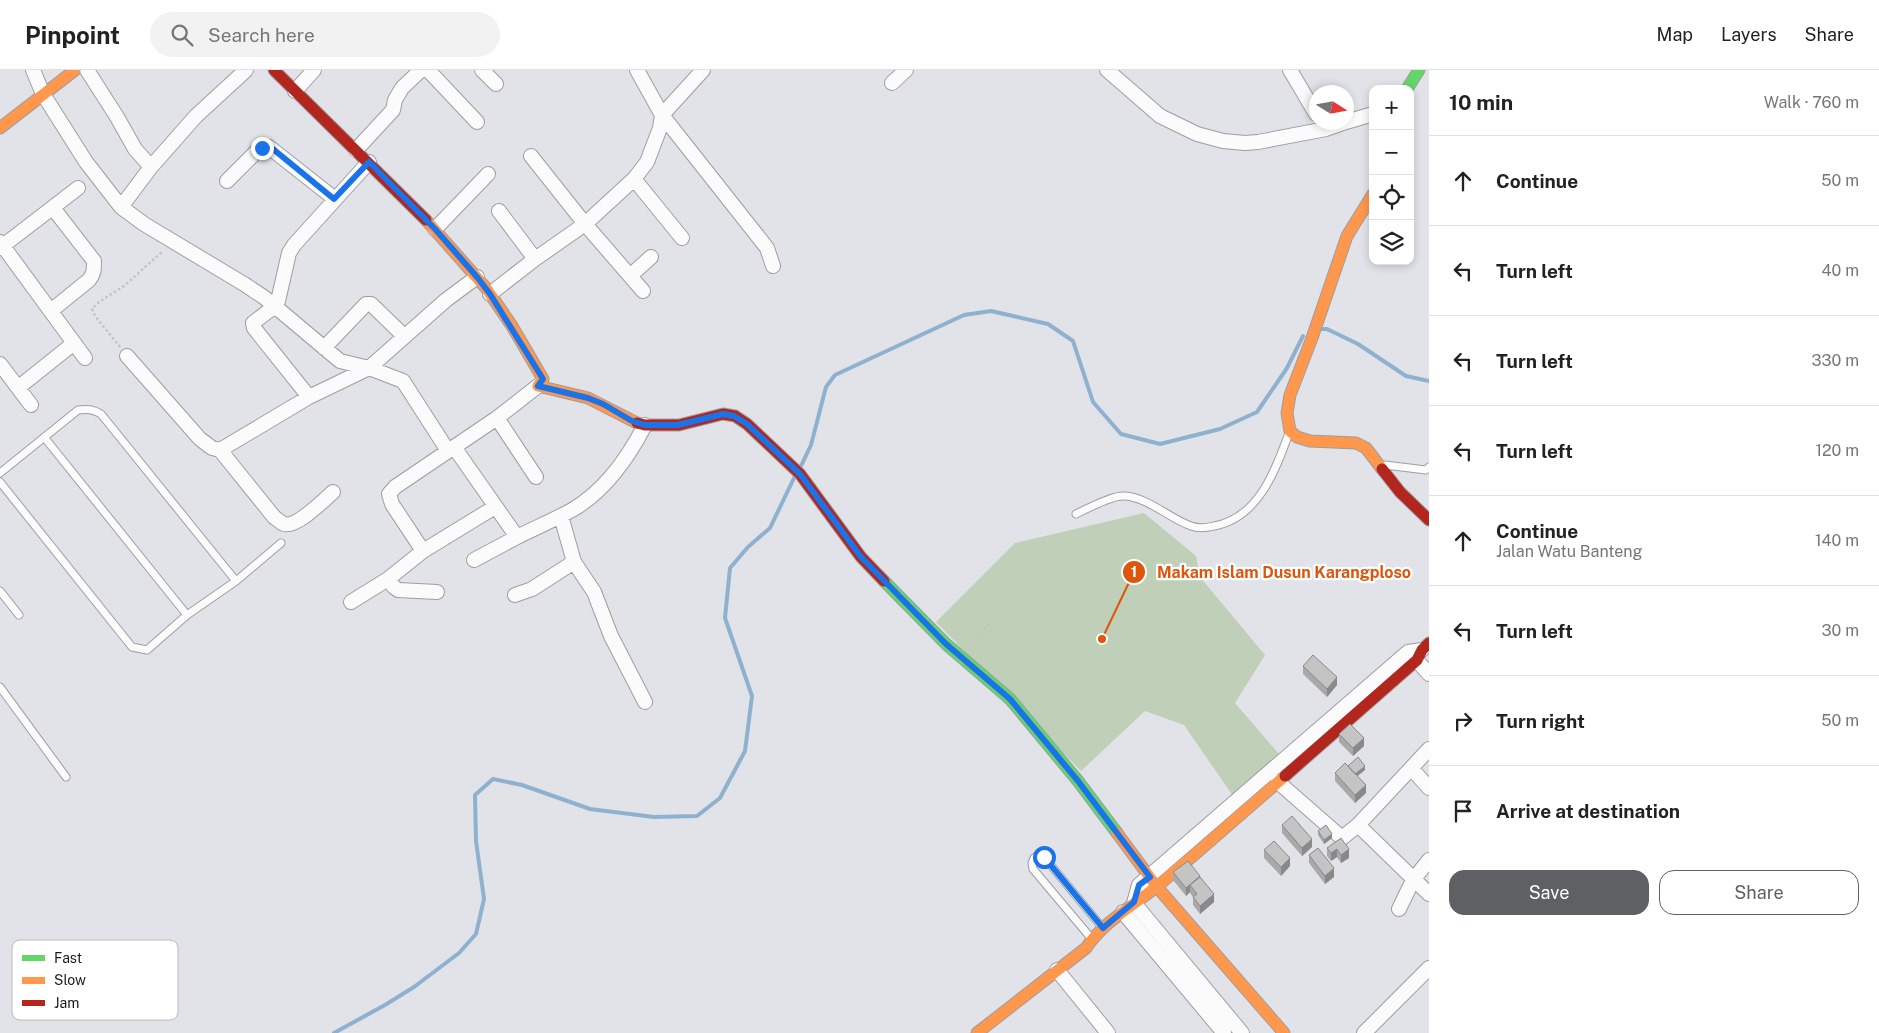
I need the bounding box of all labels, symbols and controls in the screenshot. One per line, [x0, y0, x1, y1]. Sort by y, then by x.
search box [150, 12, 500, 57]
text: Pinpoint [25, 21, 120, 49]
icon: search [168, 21, 196, 49]
text: Search here [208, 24, 315, 46]
text: Map [1657, 24, 1693, 45]
text: Layers [1721, 24, 1777, 45]
text: Share [1805, 24, 1854, 45]
north arrow [1309, 85, 1354, 130]
map controls [1369, 85, 1414, 265]
button: + [1369, 85, 1414, 130]
text: 10 min [1449, 90, 1513, 115]
text: Walk · 760 m [1764, 93, 1859, 112]
button: − [1369, 130, 1414, 175]
route end [251, 137, 274, 160]
icon: ahead [1449, 167, 1477, 195]
text: Continue [1496, 170, 1578, 192]
text: 50 m [1821, 171, 1859, 190]
button: locate [1369, 175, 1414, 220]
button: layers [1369, 220, 1414, 265]
icon: left [1449, 257, 1477, 285]
text: Turn left [1496, 260, 1573, 282]
text: 40 m [1821, 261, 1859, 280]
icon: left [1449, 347, 1477, 375]
text: Turn left [1496, 350, 1573, 372]
text: 330 m [1812, 351, 1859, 370]
icon: left [1449, 437, 1477, 465]
text: Turn left [1496, 440, 1573, 462]
text: 120 m [1815, 441, 1859, 460]
text: Continue [1496, 520, 1578, 542]
icon: ahead [1449, 527, 1477, 555]
text: 140 m [1815, 531, 1859, 550]
text: Jalan Watu Banteng [1496, 542, 1643, 561]
callout: Makam Islam Dusun Karangploso [1122, 556, 1421, 587]
text: 1 [1131, 563, 1137, 580]
text: Makam Islam Dusun Karangploso [1157, 563, 1411, 582]
icon: left [1449, 617, 1477, 645]
text: Turn left [1496, 620, 1573, 642]
text: 30 m [1822, 621, 1859, 640]
icon: right [1449, 707, 1477, 735]
text: Turn right [1496, 710, 1585, 732]
text: 50 m [1821, 711, 1859, 730]
icon: arrive [1449, 797, 1477, 825]
text: Arrive at destination [1496, 800, 1680, 822]
route start [1033, 846, 1056, 869]
button: Save [1449, 870, 1649, 915]
button: Share [1659, 870, 1859, 915]
legend [12, 940, 178, 1020]
text: Fast [54, 950, 82, 966]
text: Slow [54, 972, 86, 988]
text: Jam [54, 995, 79, 1011]

